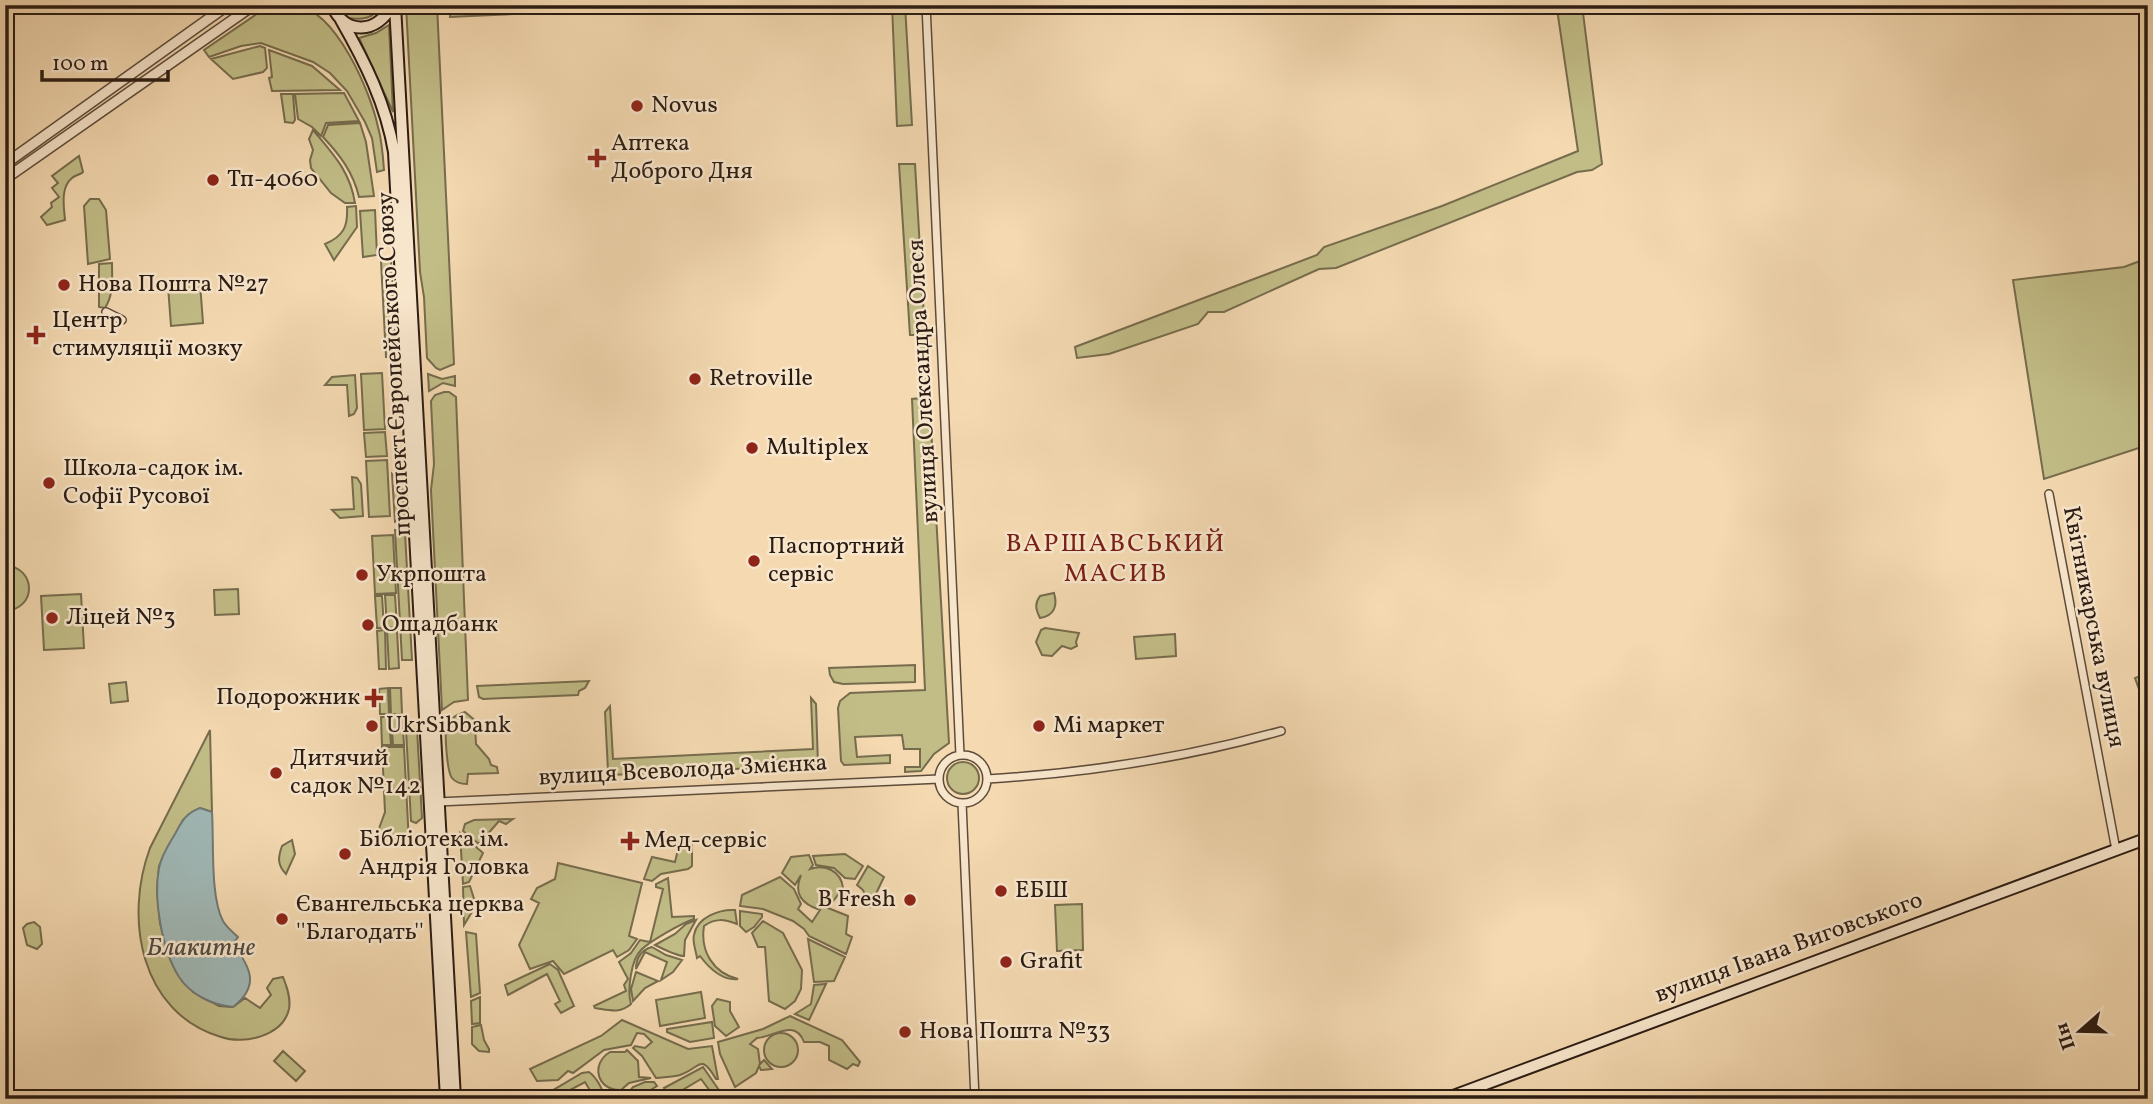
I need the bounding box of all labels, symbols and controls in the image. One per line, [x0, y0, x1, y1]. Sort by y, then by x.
scale bar [42, 38, 168, 82]
text: 100 m [52, 50, 109, 79]
place label: Novus [651, 89, 718, 123]
marker: Novus [629, 98, 645, 114]
place label: Аптека Доброго Дня [611, 127, 753, 189]
marker: Аптека Доброго Дня [589, 150, 605, 166]
place label: Тп-4060 [227, 163, 318, 197]
marker: Тп-4060 [205, 172, 221, 188]
street label: проспект Європейського Союзу [369, 191, 421, 537]
street label: вулиця Олександра Олеся [900, 238, 948, 524]
place label: Нова Пошта №27 [78, 268, 269, 302]
marker: Нова Пошта №27 [56, 277, 72, 293]
place label: Центр стимуляції мозку [52, 304, 243, 366]
marker: Центр стимуляції мозку [26, 325, 46, 345]
place label: Retroville [709, 362, 813, 396]
marker: Retroville [687, 371, 703, 387]
place label: Multiplex [766, 431, 869, 465]
marker: Multiplex [744, 440, 760, 456]
place label: Школа-садок ім. Софії Русової [63, 452, 244, 514]
marker: Школа-садок ім. Софії Русової [41, 475, 57, 491]
street label: Квітникарська вулиця [2053, 503, 2133, 751]
district label: ВАРШАВСЬКИЙ МАСИВ [1006, 526, 1226, 592]
place label: Паспортний сервіс [768, 530, 905, 592]
marker: Паспортний сервіс [746, 553, 762, 569]
place label: Укрпошта [376, 558, 487, 592]
marker: Укрпошта [354, 567, 370, 583]
place label: Ліцей №3 [66, 601, 175, 635]
place label: Ощадбанк [382, 608, 498, 642]
marker: Ліцей №3 [44, 610, 60, 626]
marker: Ощадбанк [360, 617, 376, 633]
place label: Подорожник [216, 681, 360, 715]
marker: Подорожник [366, 690, 382, 706]
place label: UkrSibbank [386, 709, 511, 743]
place label: Mi маркет [1053, 709, 1165, 743]
marker: UkrSibbank [364, 718, 380, 734]
marker: Mi маркет [1031, 718, 1047, 734]
place label: Дитячий садок №142 [290, 742, 421, 804]
street label: вулиця Всеволода Змієнка [538, 746, 828, 796]
marker: Дитячий садок №142 [268, 765, 284, 781]
place label: Бібліотека ім. Андрія Головка [359, 823, 530, 885]
place label: Мед-сервіс [644, 824, 767, 858]
marker: Мед-сервіс [622, 833, 638, 849]
marker: Бібліотека ім. Андрія Головка [337, 846, 353, 862]
place label: ЕБШ [1015, 874, 1068, 908]
place label: B Fresh [817, 883, 896, 917]
marker: ЕБШ [993, 883, 1009, 899]
street label: вулиця Івана Виговського [1650, 884, 1928, 1012]
place label: Євангельська церква ''Благодать'' [296, 888, 525, 950]
marker: B Fresh [902, 892, 918, 908]
marker: Євангельська церква ''Благодать'' [274, 911, 290, 927]
water label: Блакитне [147, 930, 256, 966]
place label: Grafit [1020, 945, 1083, 979]
marker: Grafit [998, 954, 1014, 970]
north arrow [2044, 996, 2114, 1066]
place label: Нова Пошта №33 [919, 1015, 1110, 1049]
text: Пн [2049, 1019, 2083, 1053]
marker: Нова Пошта №33 [897, 1024, 913, 1040]

